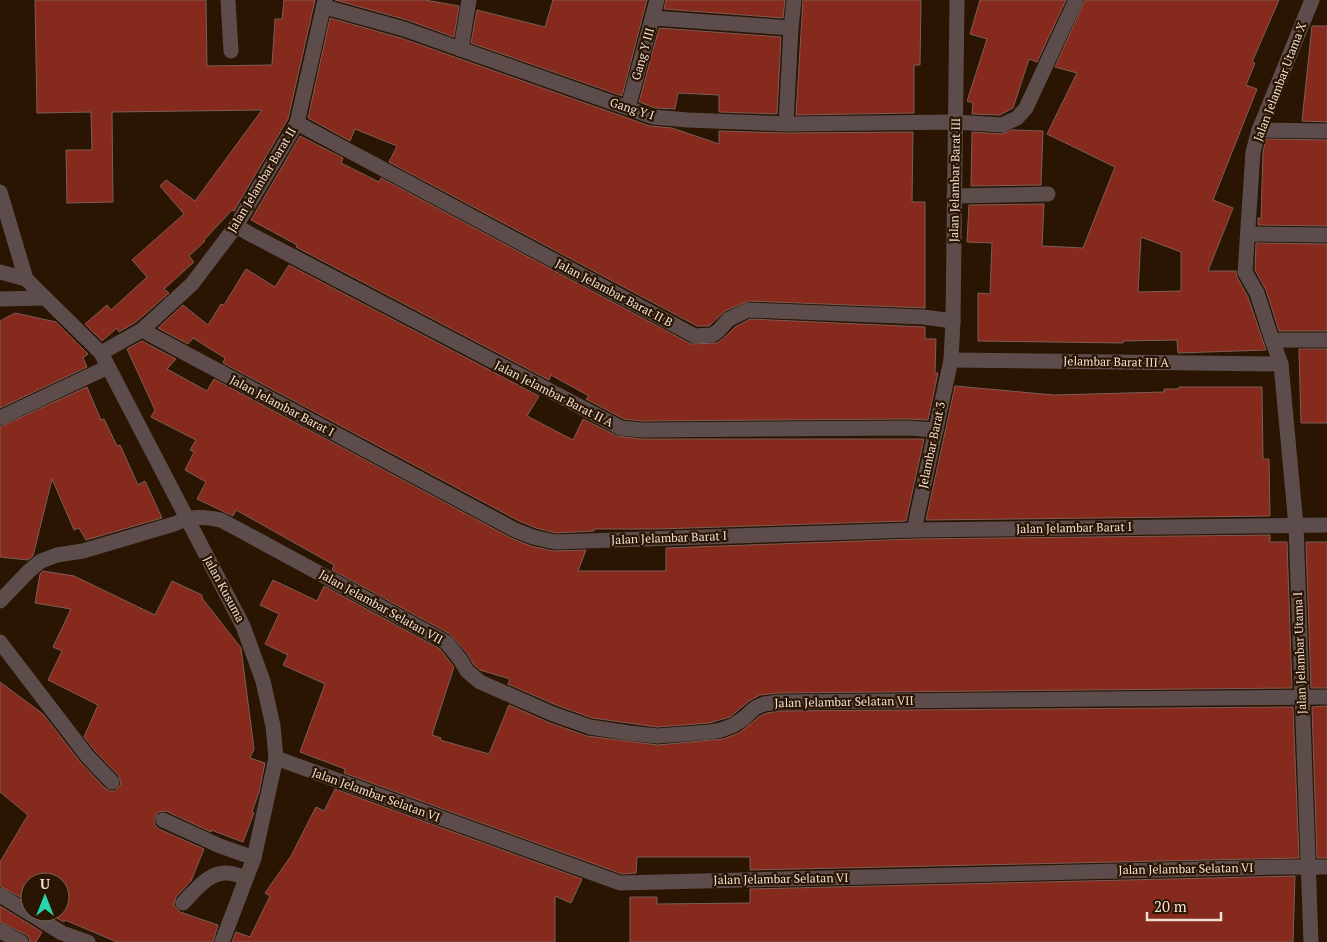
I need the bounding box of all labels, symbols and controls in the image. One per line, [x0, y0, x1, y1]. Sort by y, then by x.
street label: Jalan Jelambar Utama X [1250, 20, 1309, 143]
street label: Gang Y III [628, 26, 657, 82]
street label: Gang Y I [608, 94, 656, 123]
street label: Jalan Jelambar Barat III [946, 118, 963, 242]
street label: Jalan Jelambar Barat II [224, 124, 299, 235]
street label: Jalan Jelambar Barat II B [553, 255, 675, 330]
street label: Jelambar Barat III A [1063, 353, 1170, 370]
street label: Jalan Jelambar Barat II A [492, 357, 617, 430]
street label: Jalan Jelambar Barat I [228, 372, 337, 439]
street label: Jelambar Barat 3 [915, 400, 948, 490]
street label: Jalan Jelambar Barat I [1016, 519, 1132, 536]
street label: Jalan Jelambar Barat I [611, 528, 727, 547]
street label: Jalan Kusuma [201, 553, 248, 625]
street label: Jalan Jelambar Selatan VII [317, 566, 446, 647]
street label: Jalan Jelambar Utama I [1290, 592, 1309, 714]
street label: Jalan Jelambar Selatan VII [774, 693, 914, 710]
street label: Jalan Jelambar Selatan VI [310, 764, 442, 825]
street label: Jalan Jelambar Selatan VI [1118, 860, 1254, 877]
street label: Jalan Jelambar Selatan VI [713, 870, 849, 887]
north arrow [20, 872, 70, 922]
text: U [40, 874, 50, 893]
scale bar [1147, 890, 1221, 922]
text: 20 m [1154, 896, 1187, 916]

